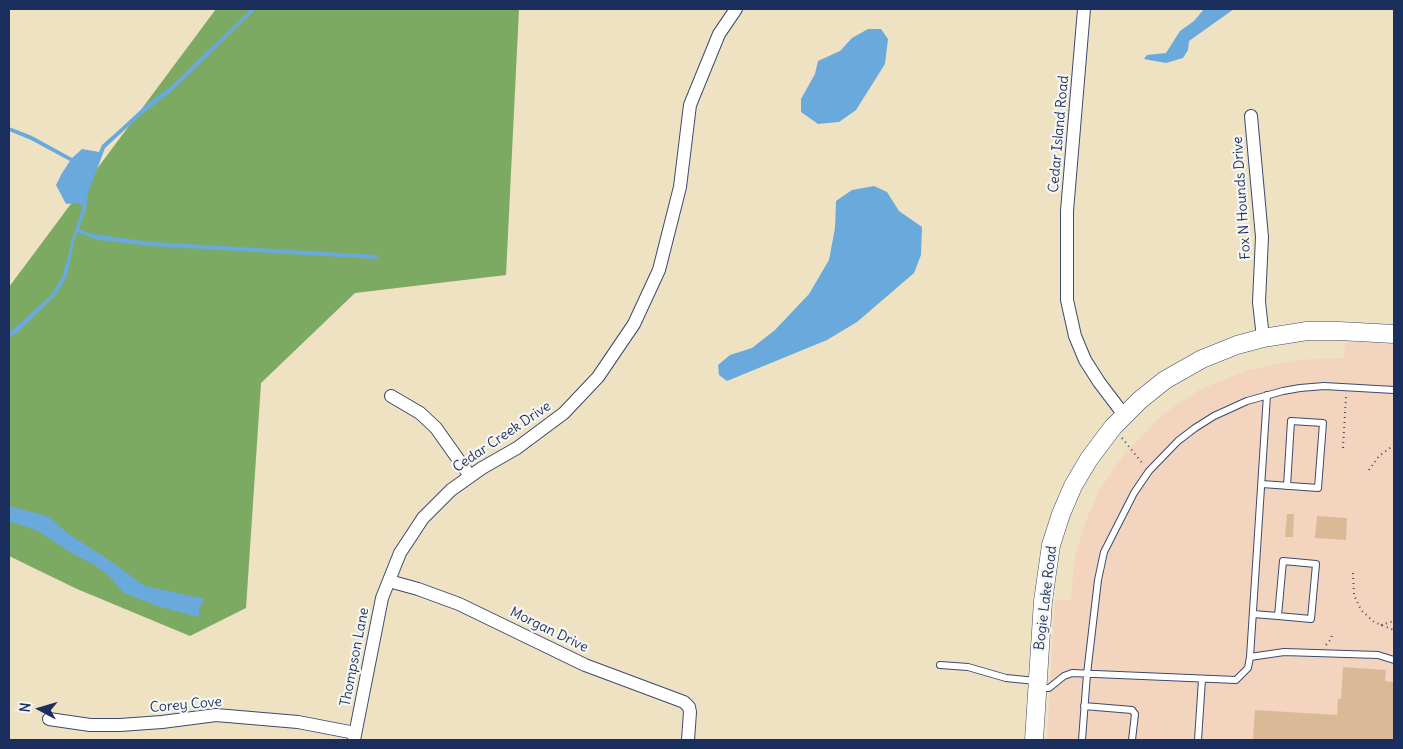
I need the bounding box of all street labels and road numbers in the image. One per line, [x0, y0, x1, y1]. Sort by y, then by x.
street label: Cedar Island Road [1045, 75, 1073, 193]
street label: Fox N Hounds Drive [1229, 136, 1255, 260]
street label: Cedar Creek Drive [450, 398, 554, 476]
street label: Bogie Lake Road [1031, 545, 1061, 651]
street label: Morgan Drive [507, 604, 591, 656]
street label: Thompson Lane [337, 606, 373, 708]
street label: Corey Cove [149, 693, 223, 717]

